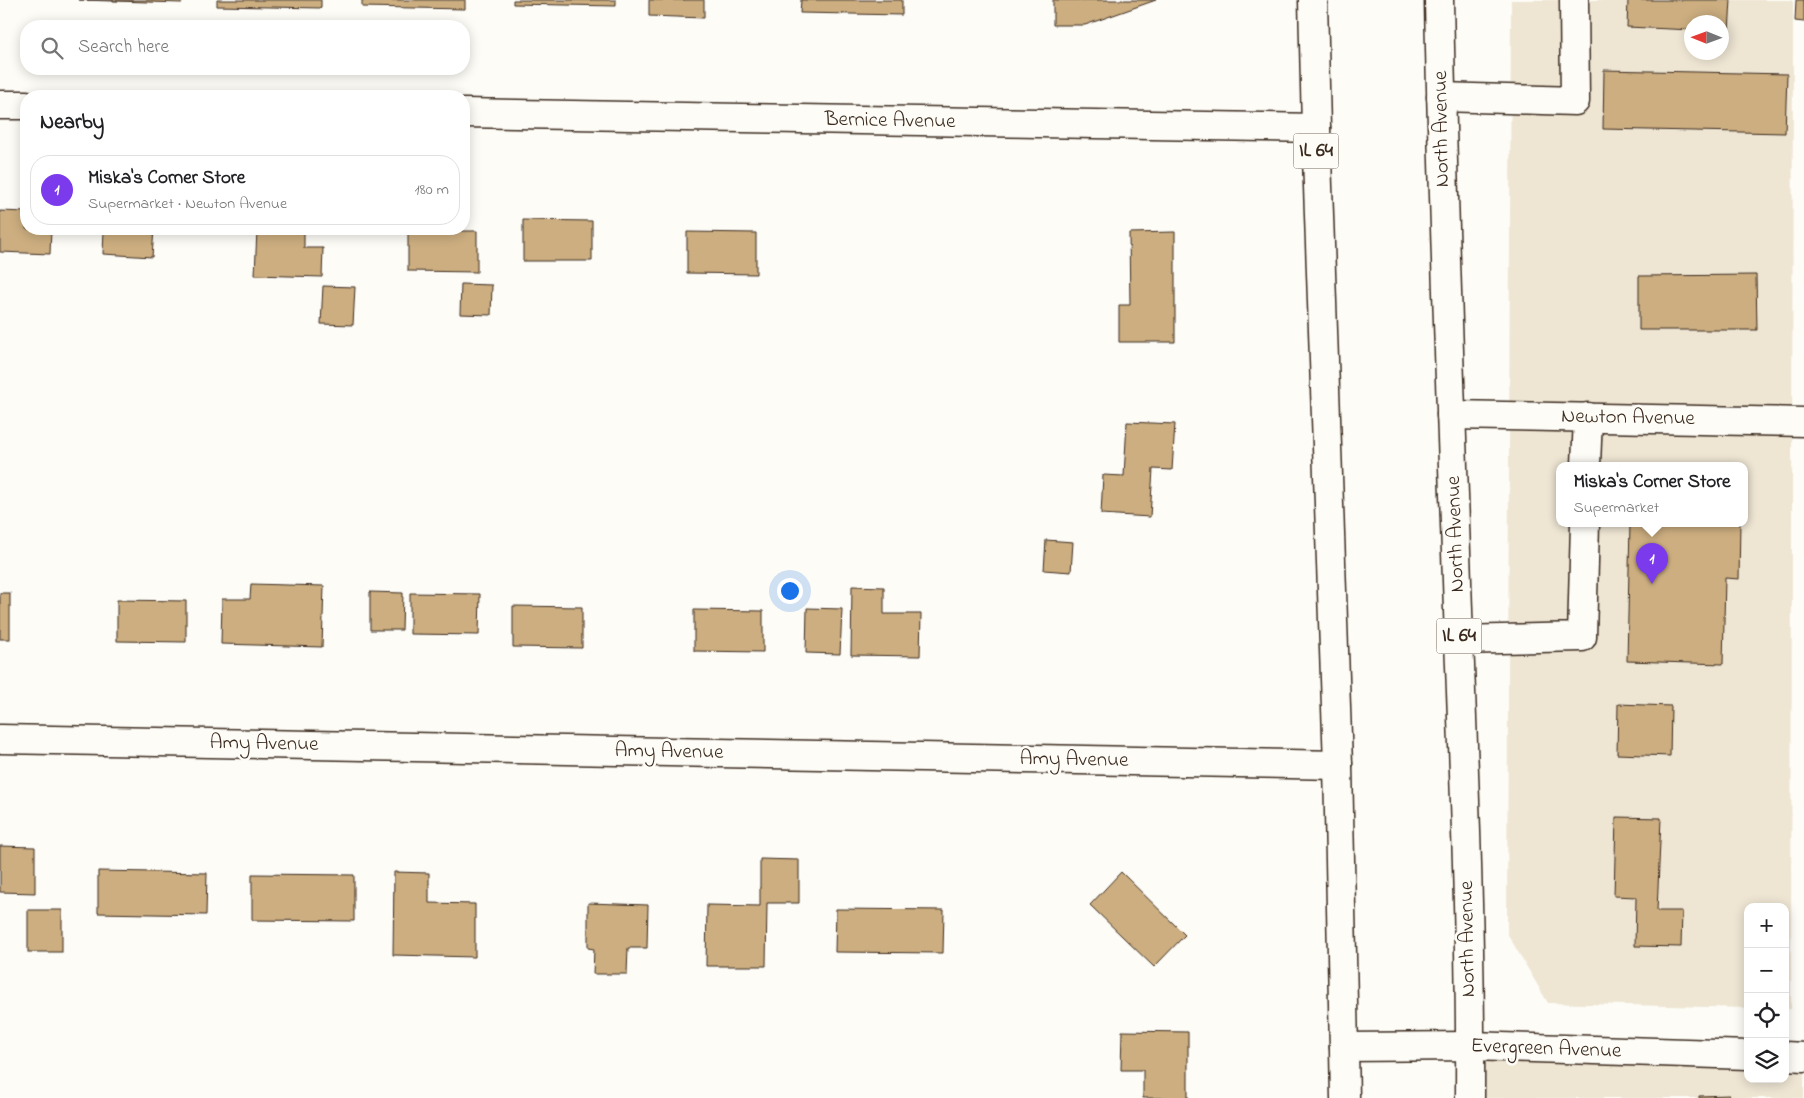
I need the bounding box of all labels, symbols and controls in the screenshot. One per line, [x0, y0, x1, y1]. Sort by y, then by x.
north arrow [1684, 15, 1729, 60]
search box [20, 20, 470, 75]
icon: search [38, 34, 66, 62]
text: Search here [78, 34, 169, 61]
street label: North Avenue [1426, 70, 1458, 188]
street label: Bernice Avenue [823, 105, 956, 137]
text: Nearby [40, 108, 104, 138]
road number: IL 64 [1294, 134, 1338, 168]
text: Miska's Corner Store [88, 165, 245, 192]
text: 1 [54, 178, 60, 202]
text: 180 m [415, 178, 449, 202]
text: Supermarket · Newton Avenue [88, 192, 287, 216]
street label: Newton Avenue [1561, 402, 1696, 434]
popup [1556, 462, 1748, 527]
text: Miska's Corner Store [1573, 469, 1731, 496]
street label: North Avenue [1439, 475, 1473, 593]
text: Supermarket [1573, 496, 1659, 520]
pin: 1 [1636, 543, 1668, 584]
your location [777, 578, 803, 604]
road number: IL 64 [1436, 618, 1482, 654]
street label: Amy Avenue [209, 728, 319, 762]
street label: Amy Avenue [614, 736, 724, 770]
street label: Amy Avenue [1019, 744, 1129, 778]
street label: North Avenue [1452, 880, 1484, 998]
map controls [1744, 903, 1789, 1083]
button: + [1744, 903, 1789, 948]
button: − [1744, 948, 1789, 993]
button: locate [1744, 993, 1789, 1038]
street label: Evergreen Avenue [1470, 1031, 1622, 1069]
button: layers [1744, 1038, 1789, 1083]

